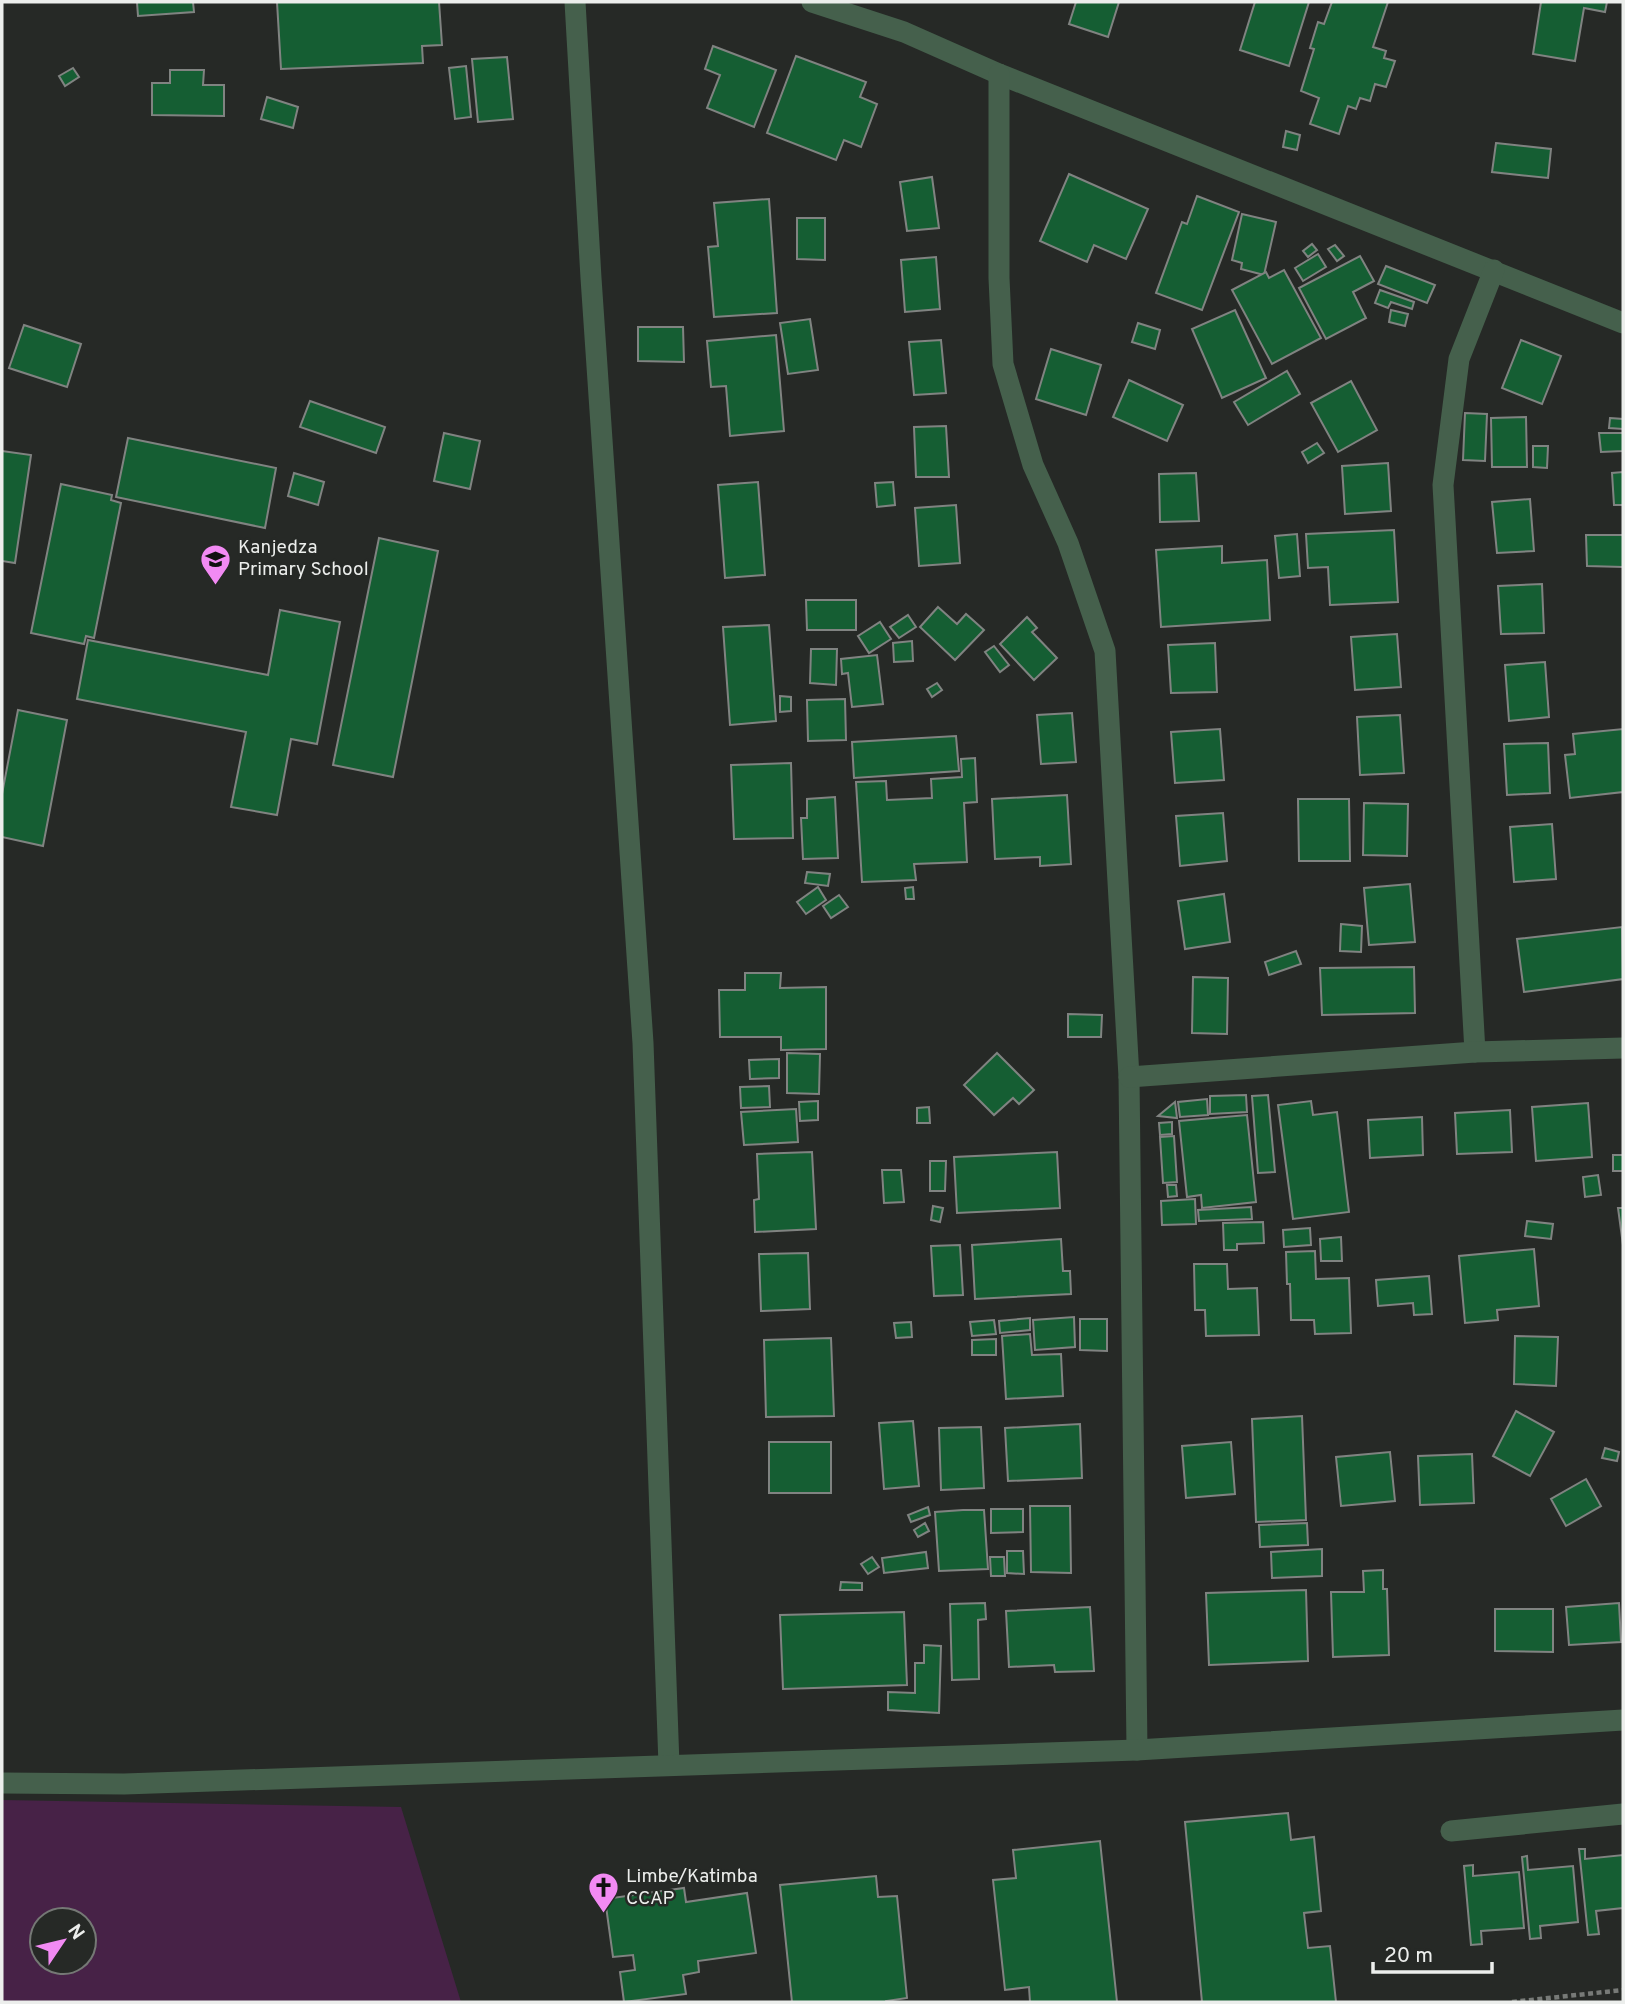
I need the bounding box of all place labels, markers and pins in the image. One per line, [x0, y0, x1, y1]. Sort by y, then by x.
place label: Kanjedza Primary School [238, 536, 369, 582]
school or university icon: Kanjedza Primary School [198, 542, 232, 586]
place label: Limbe/Katimba CCAP [626, 1865, 758, 1911]
church icon: Limbe/Katimba CCAP [586, 1871, 620, 1915]

